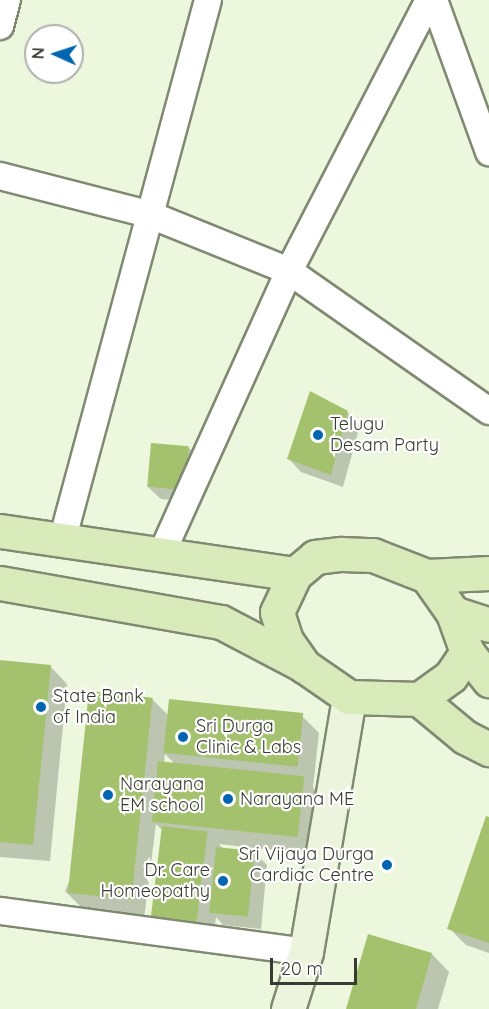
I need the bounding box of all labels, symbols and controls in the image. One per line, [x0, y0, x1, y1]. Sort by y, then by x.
north arrow [24, 24, 84, 84]
text: N [28, 47, 48, 60]
place label: Telugu Desam Party [330, 414, 439, 456]
marker: Telugu Desam Party [311, 428, 325, 442]
place label: State Bank of India [53, 686, 144, 728]
marker: State Bank of India [34, 700, 48, 714]
place label: Sri Durga Clinic & Labs [196, 716, 301, 758]
marker: Sri Durga Clinic & Labs [174, 728, 192, 746]
place label: Narayana EM school [120, 774, 204, 816]
marker: Narayana EM school [101, 788, 115, 802]
place label: Narayana ME [240, 788, 354, 810]
marker: Narayana ME [221, 792, 235, 806]
place label: Sri Vijaya Durga Cardiac Centre [239, 844, 374, 886]
marker: Sri Vijaya Durga Cardiac Centre [378, 856, 396, 874]
place label: Dr. Care Homeopathy [100, 860, 210, 902]
marker: Dr. Care Homeopathy [214, 872, 232, 890]
scale bar [273, 946, 360, 984]
text: 20 m [281, 957, 323, 980]

